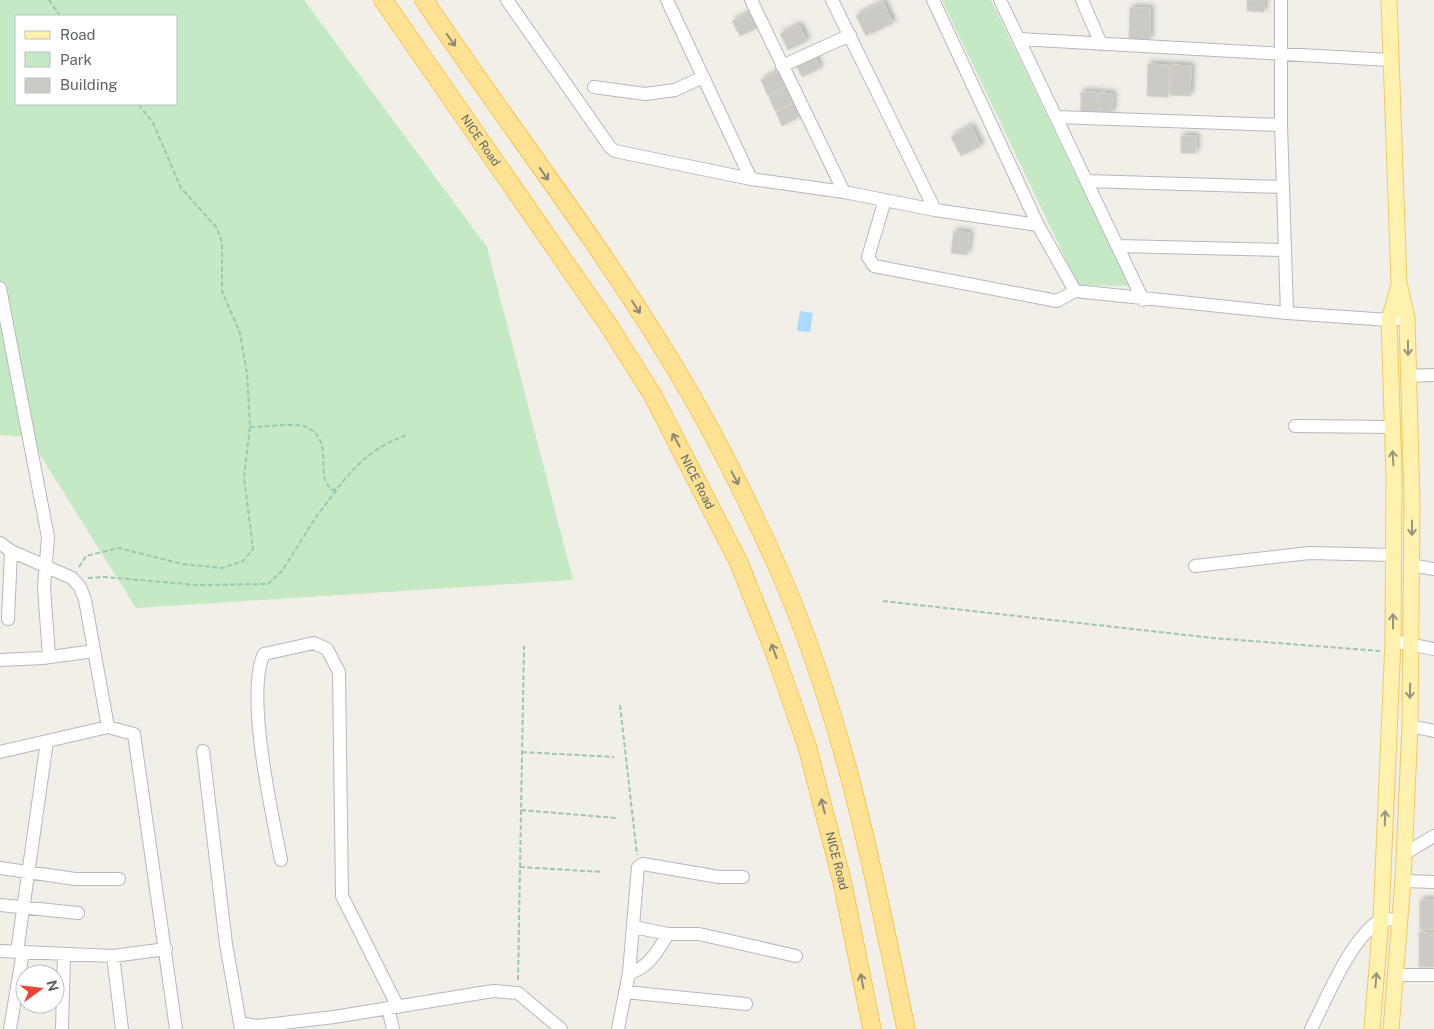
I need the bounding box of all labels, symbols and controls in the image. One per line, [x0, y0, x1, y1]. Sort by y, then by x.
legend [15, 15, 178, 105]
text: Road [60, 26, 96, 43]
one-way arrow [446, 33, 456, 47]
text: Park [60, 51, 92, 68]
text: Building [60, 76, 118, 93]
street label: NICE Road [458, 112, 503, 169]
one-way arrow [539, 166, 549, 180]
one-way arrow [631, 300, 641, 314]
one-way arrow [1403, 340, 1412, 356]
one-way arrow [671, 433, 681, 448]
one-way arrow [1388, 451, 1397, 467]
street label: NICE Road [677, 452, 717, 512]
one-way arrow [731, 470, 740, 485]
one-way arrow [1407, 520, 1417, 536]
one-way arrow [1388, 613, 1398, 630]
one-way arrow [769, 643, 778, 659]
one-way arrow [1405, 682, 1415, 699]
one-way arrow [818, 798, 827, 814]
one-way arrow [1381, 810, 1390, 826]
street label: NICE Road [822, 830, 851, 891]
north arrow [15, 964, 65, 1014]
one-way arrow [1371, 973, 1381, 989]
one-way arrow [857, 974, 866, 990]
text: N [43, 978, 62, 993]

